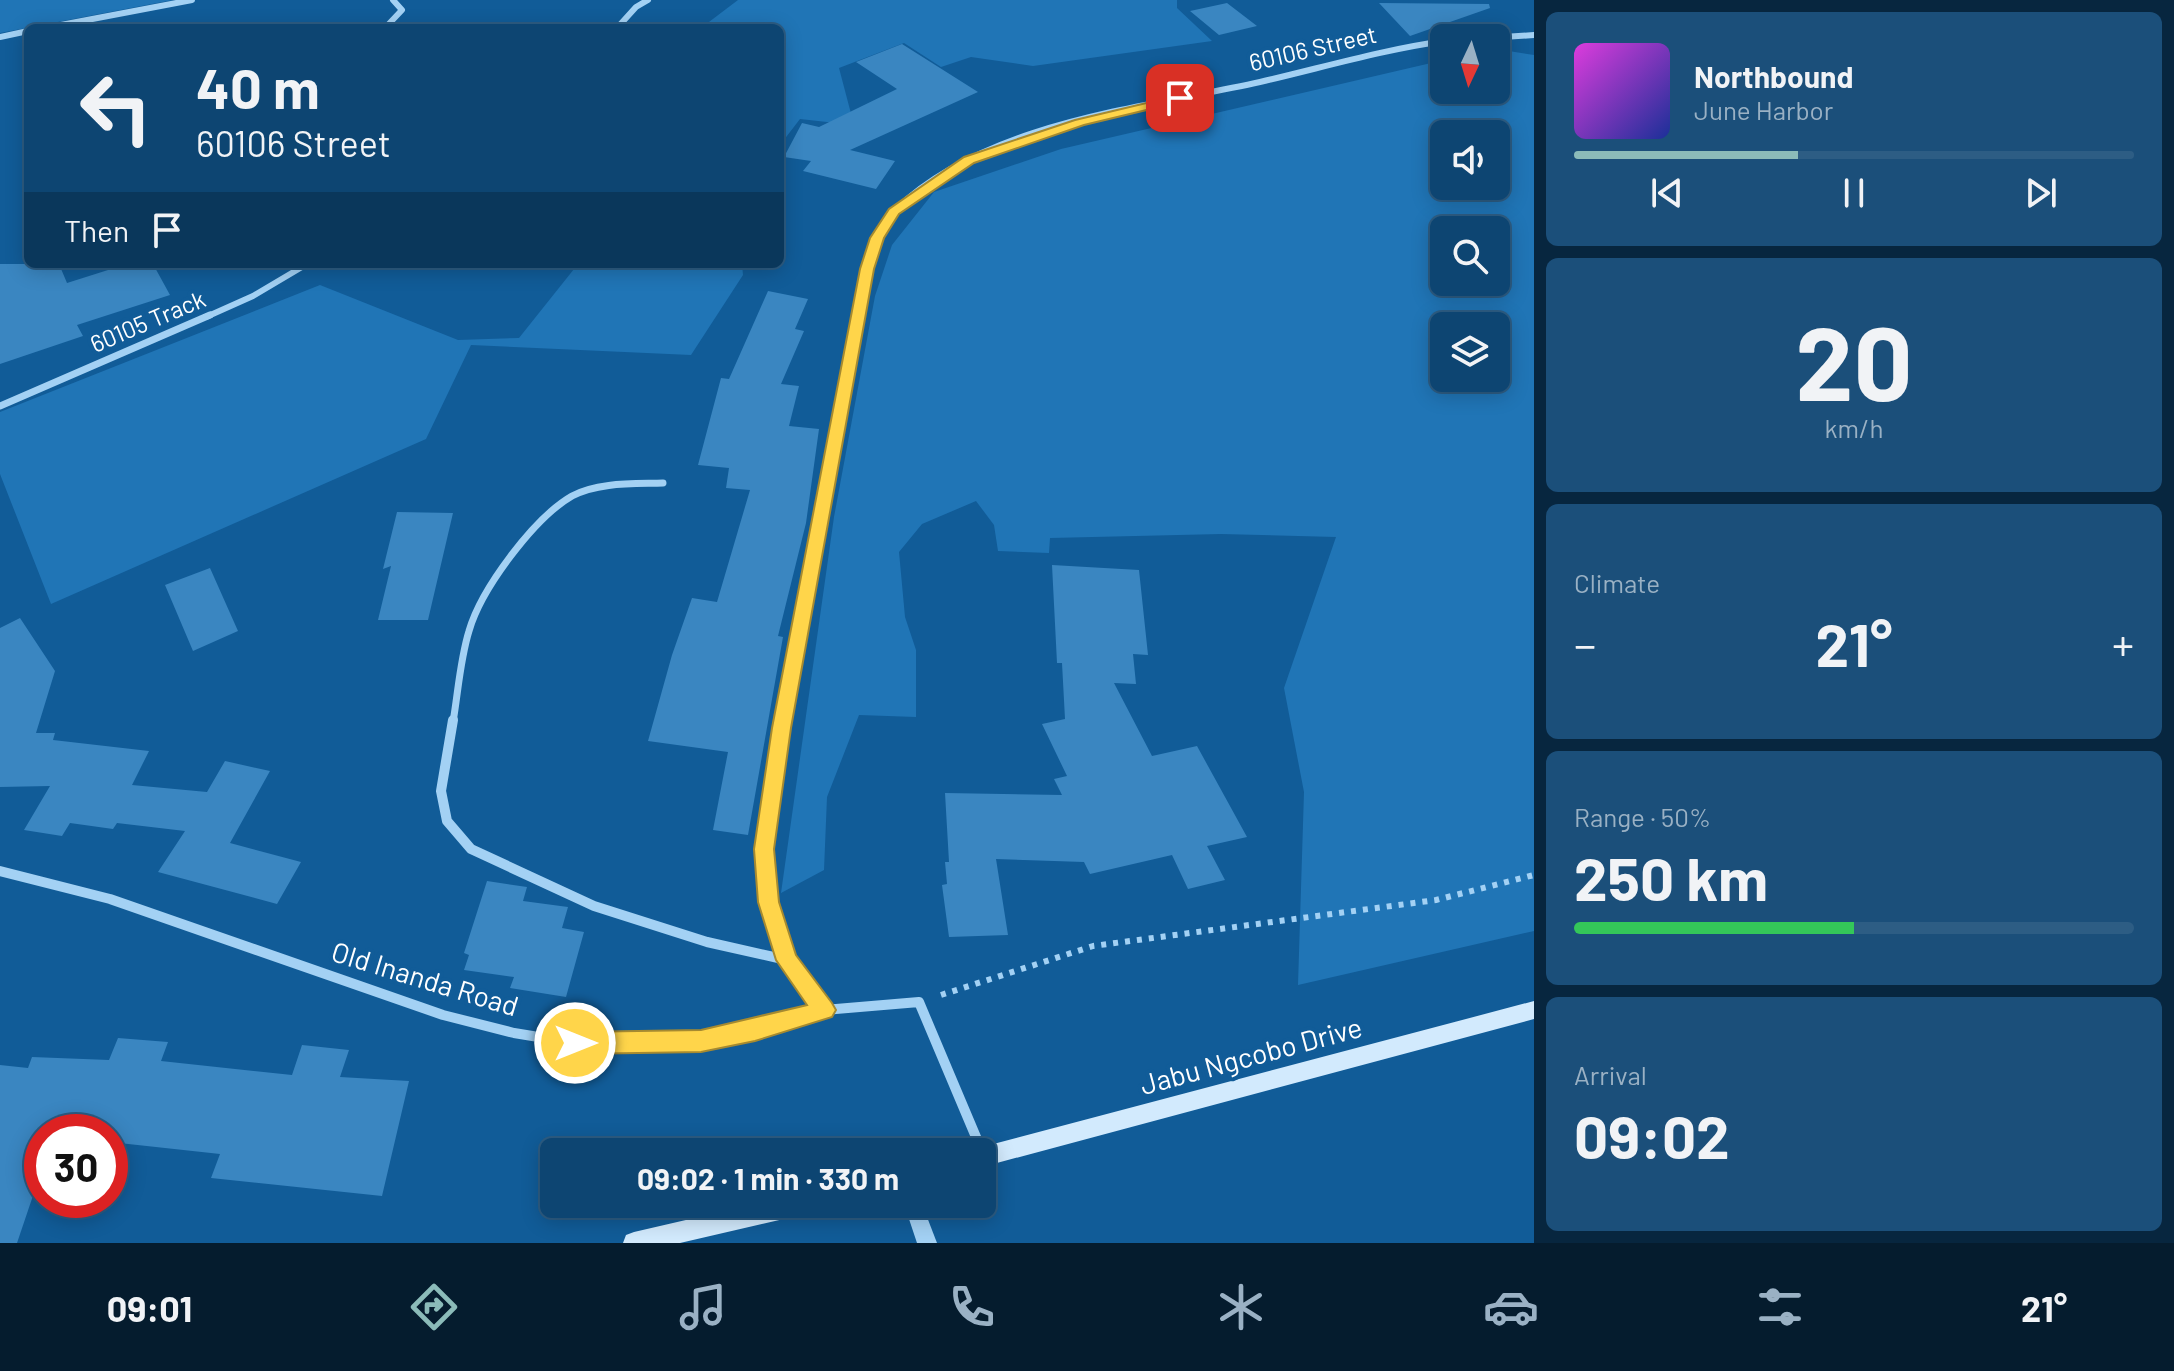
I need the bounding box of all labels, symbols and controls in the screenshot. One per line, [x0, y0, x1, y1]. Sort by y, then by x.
street label: 60106 Street [1246, 19, 1379, 76]
north arrow [1430, 24, 1510, 104]
map controls [1430, 24, 1510, 392]
text: 40 m [196, 53, 320, 120]
icon: left [64, 56, 168, 160]
text: Northbound [1694, 58, 1853, 94]
pin [1146, 64, 1214, 132]
icon: arrive [1158, 76, 1202, 120]
text: June Harbor [1694, 94, 1833, 125]
button: sound [1430, 120, 1510, 200]
text: 60106 Street [196, 121, 391, 164]
icon: previous [1645, 171, 1689, 215]
icon: pause [1832, 171, 1876, 215]
icon: next [2019, 171, 2063, 215]
icon: arrive [145, 208, 189, 252]
text: Then [64, 212, 129, 248]
button: search [1430, 216, 1510, 296]
street label: 60105 Track [86, 283, 209, 358]
text: 20 [1795, 297, 1913, 422]
button: layers [1430, 312, 1510, 392]
text: km/h [1825, 412, 1883, 443]
text: Climate [1574, 567, 1660, 598]
text: 21° [1815, 607, 1893, 679]
text: − [1574, 617, 1596, 670]
text: + [2112, 617, 2134, 670]
text: Range · 50% [1574, 801, 1711, 832]
text: 250 km [1574, 841, 1768, 913]
street label: Old Inanda Road [328, 934, 523, 1023]
position arrow [533, 1001, 617, 1085]
street label: Jabu Ngcobo Drive [1136, 1009, 1365, 1101]
text: Arrival [1574, 1059, 1647, 1090]
text: 09:02 [1574, 1099, 1730, 1171]
speed limit sign: 30 [24, 1114, 128, 1218]
text: 09:02 · 1 min · 330 m [637, 1160, 899, 1196]
icon: directions [406, 1279, 462, 1335]
icon: music [675, 1279, 731, 1335]
icon: phone [944, 1279, 1000, 1335]
icon: climate [1213, 1279, 1269, 1335]
icon: car [1483, 1279, 1539, 1335]
icon: filters [1752, 1279, 1808, 1335]
text: 09:01 [107, 1286, 192, 1329]
text: 21° [2021, 1286, 2067, 1329]

